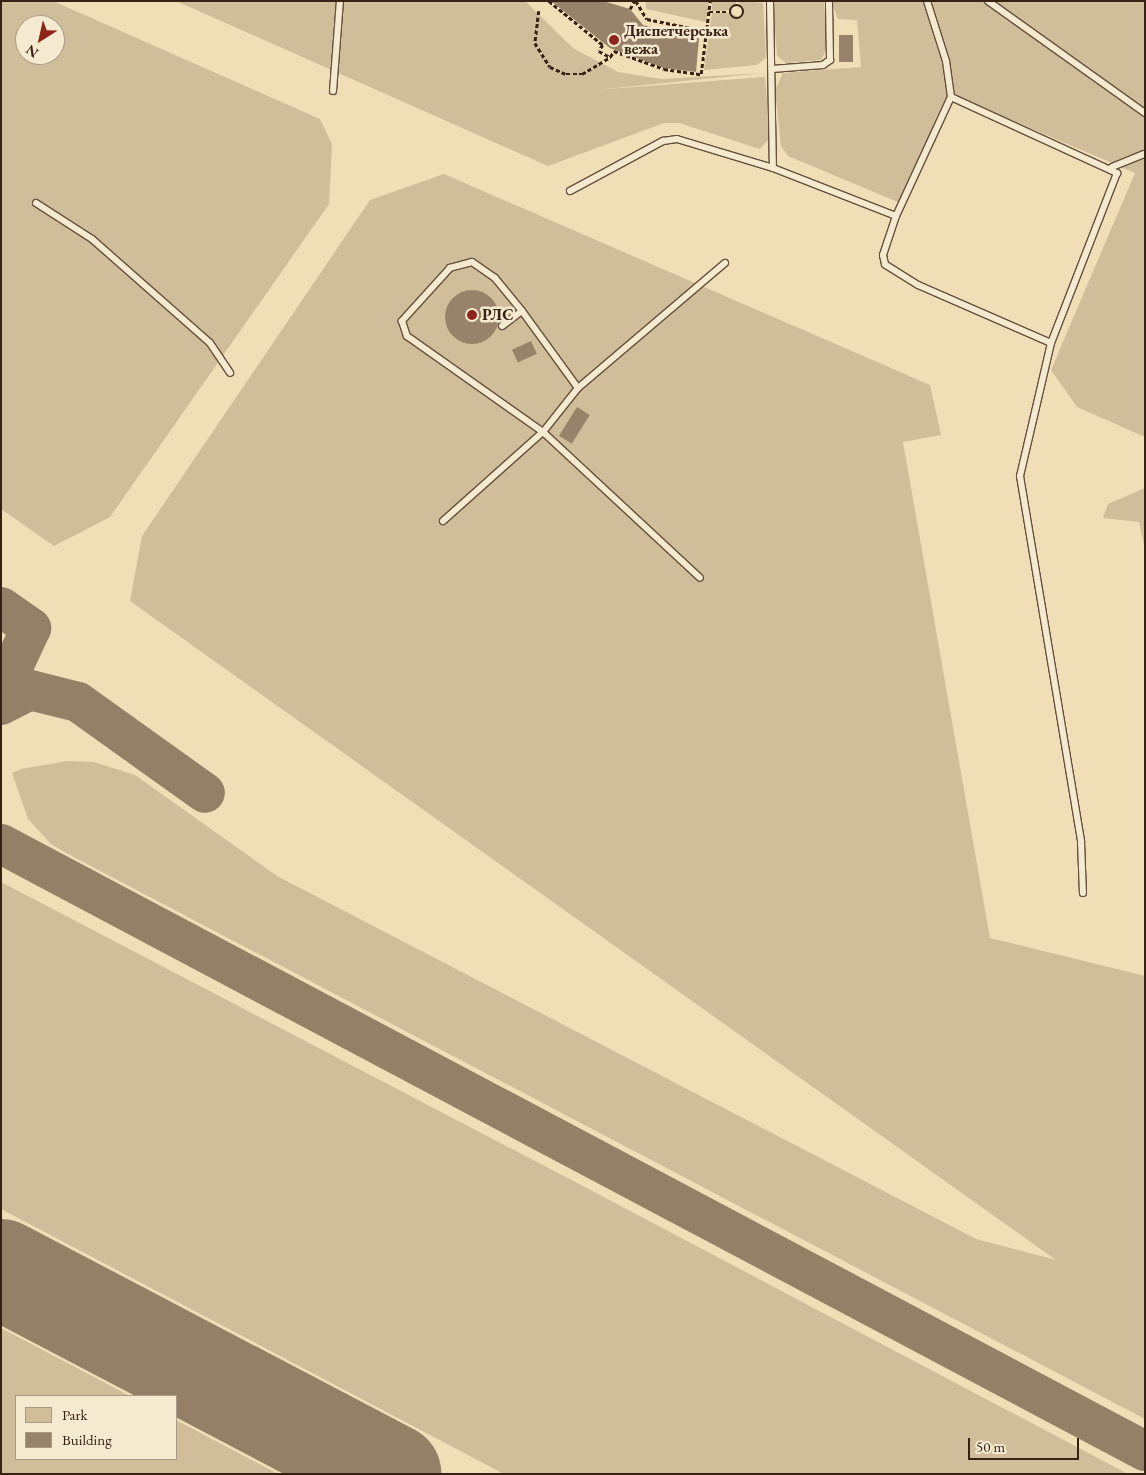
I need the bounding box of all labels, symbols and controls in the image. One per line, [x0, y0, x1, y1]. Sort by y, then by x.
north arrow [15, 15, 65, 65]
place label: Диспетчерська вежа [624, 21, 728, 59]
marker: Диспетчерська вежа [608, 34, 620, 46]
text: N [22, 41, 42, 62]
place label: РЛС [482, 305, 514, 325]
marker: РЛС [466, 309, 478, 321]
legend [15, 1395, 178, 1460]
text: Park [62, 1405, 88, 1424]
scale bar [971, 1428, 1082, 1460]
text: Building [62, 1430, 112, 1449]
text: 50 m [976, 1437, 1005, 1456]

